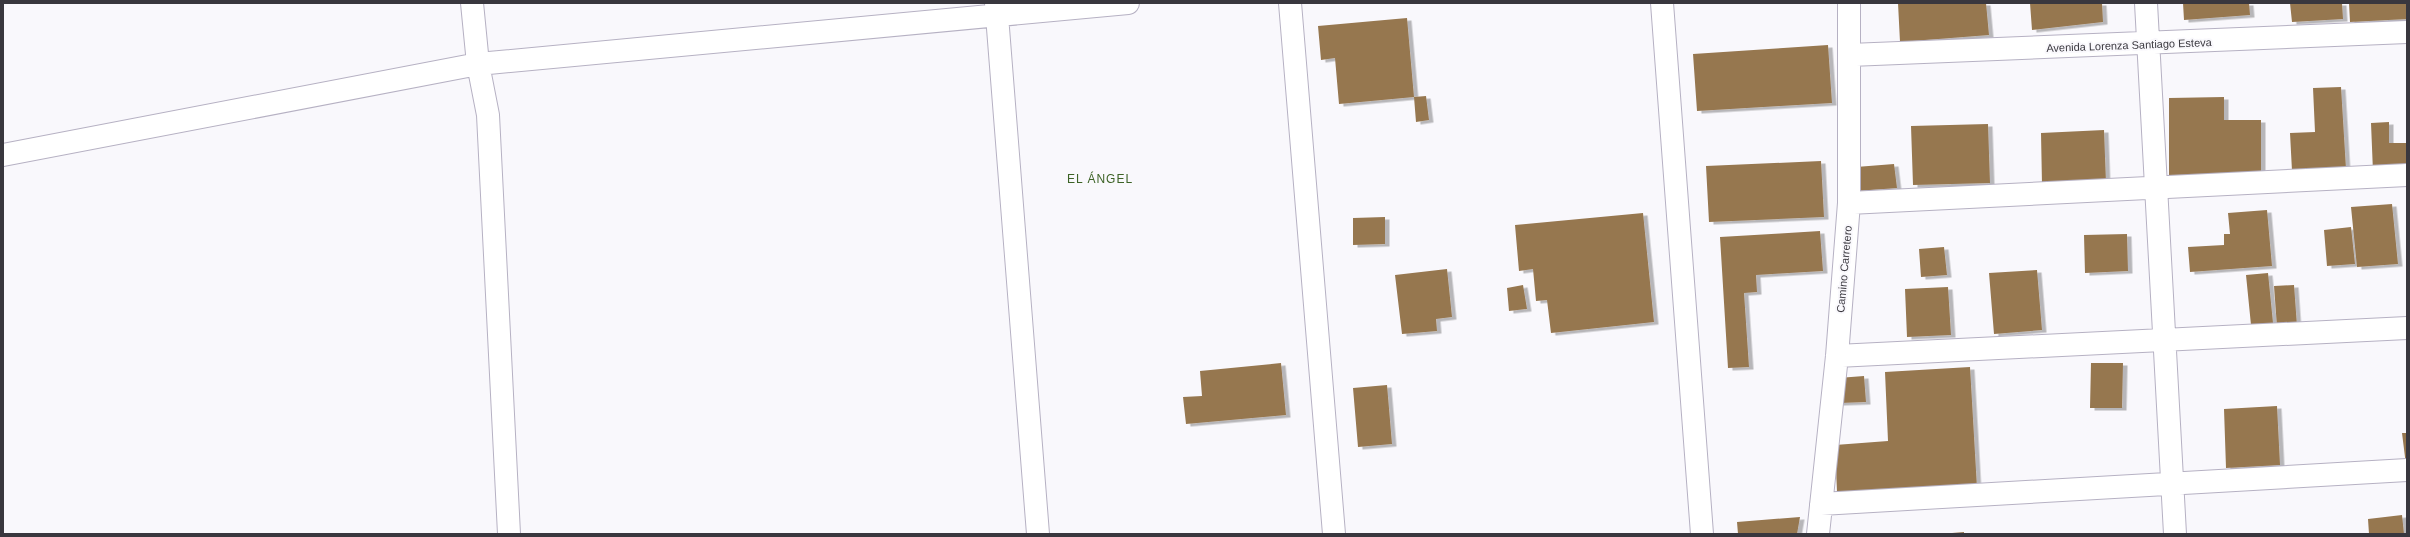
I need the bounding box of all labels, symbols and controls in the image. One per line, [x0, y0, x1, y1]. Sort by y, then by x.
street label: Avenida Lorenza Santiago Esteva [2046, 36, 2213, 54]
district label: EL ÁNGEL [1067, 171, 1133, 186]
street label: Camino Carretero [1834, 225, 1854, 313]

